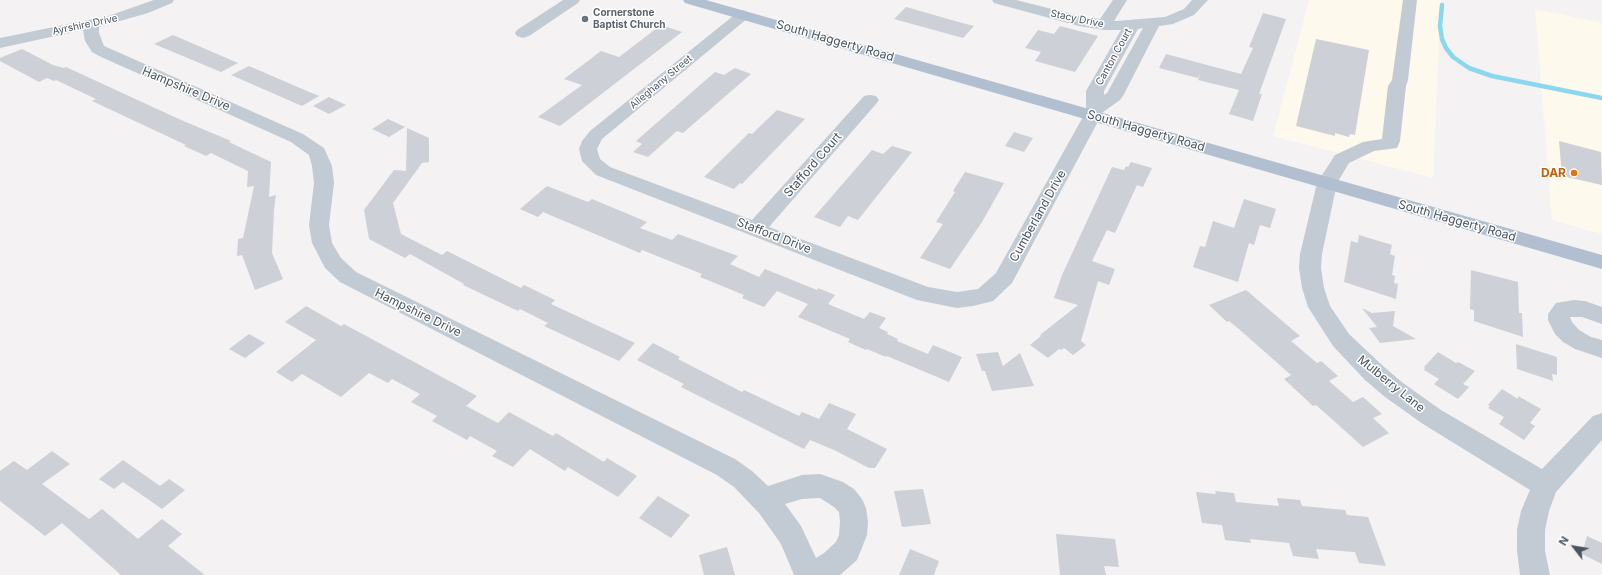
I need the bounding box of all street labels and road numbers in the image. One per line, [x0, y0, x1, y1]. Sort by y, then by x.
street label: Stacy Drive [1049, 8, 1105, 30]
street label: Ayrshire Drive [51, 12, 119, 38]
street label: South Haggerty Road [775, 17, 895, 65]
street label: Canton Court [1093, 26, 1135, 88]
street label: Alleghany Street [627, 52, 695, 112]
street label: Hampshire Drive [140, 64, 232, 114]
street label: South Haggerty Road [1086, 107, 1206, 155]
street label: Stafford Court [781, 130, 845, 200]
street label: Cumberland Drive [1007, 168, 1069, 264]
street label: South Haggerty Road [1397, 197, 1517, 245]
street label: Stafford Drive [735, 215, 813, 257]
street label: Hampshire Drive [372, 286, 464, 340]
street label: Mulberry Lane [1354, 353, 1428, 415]

